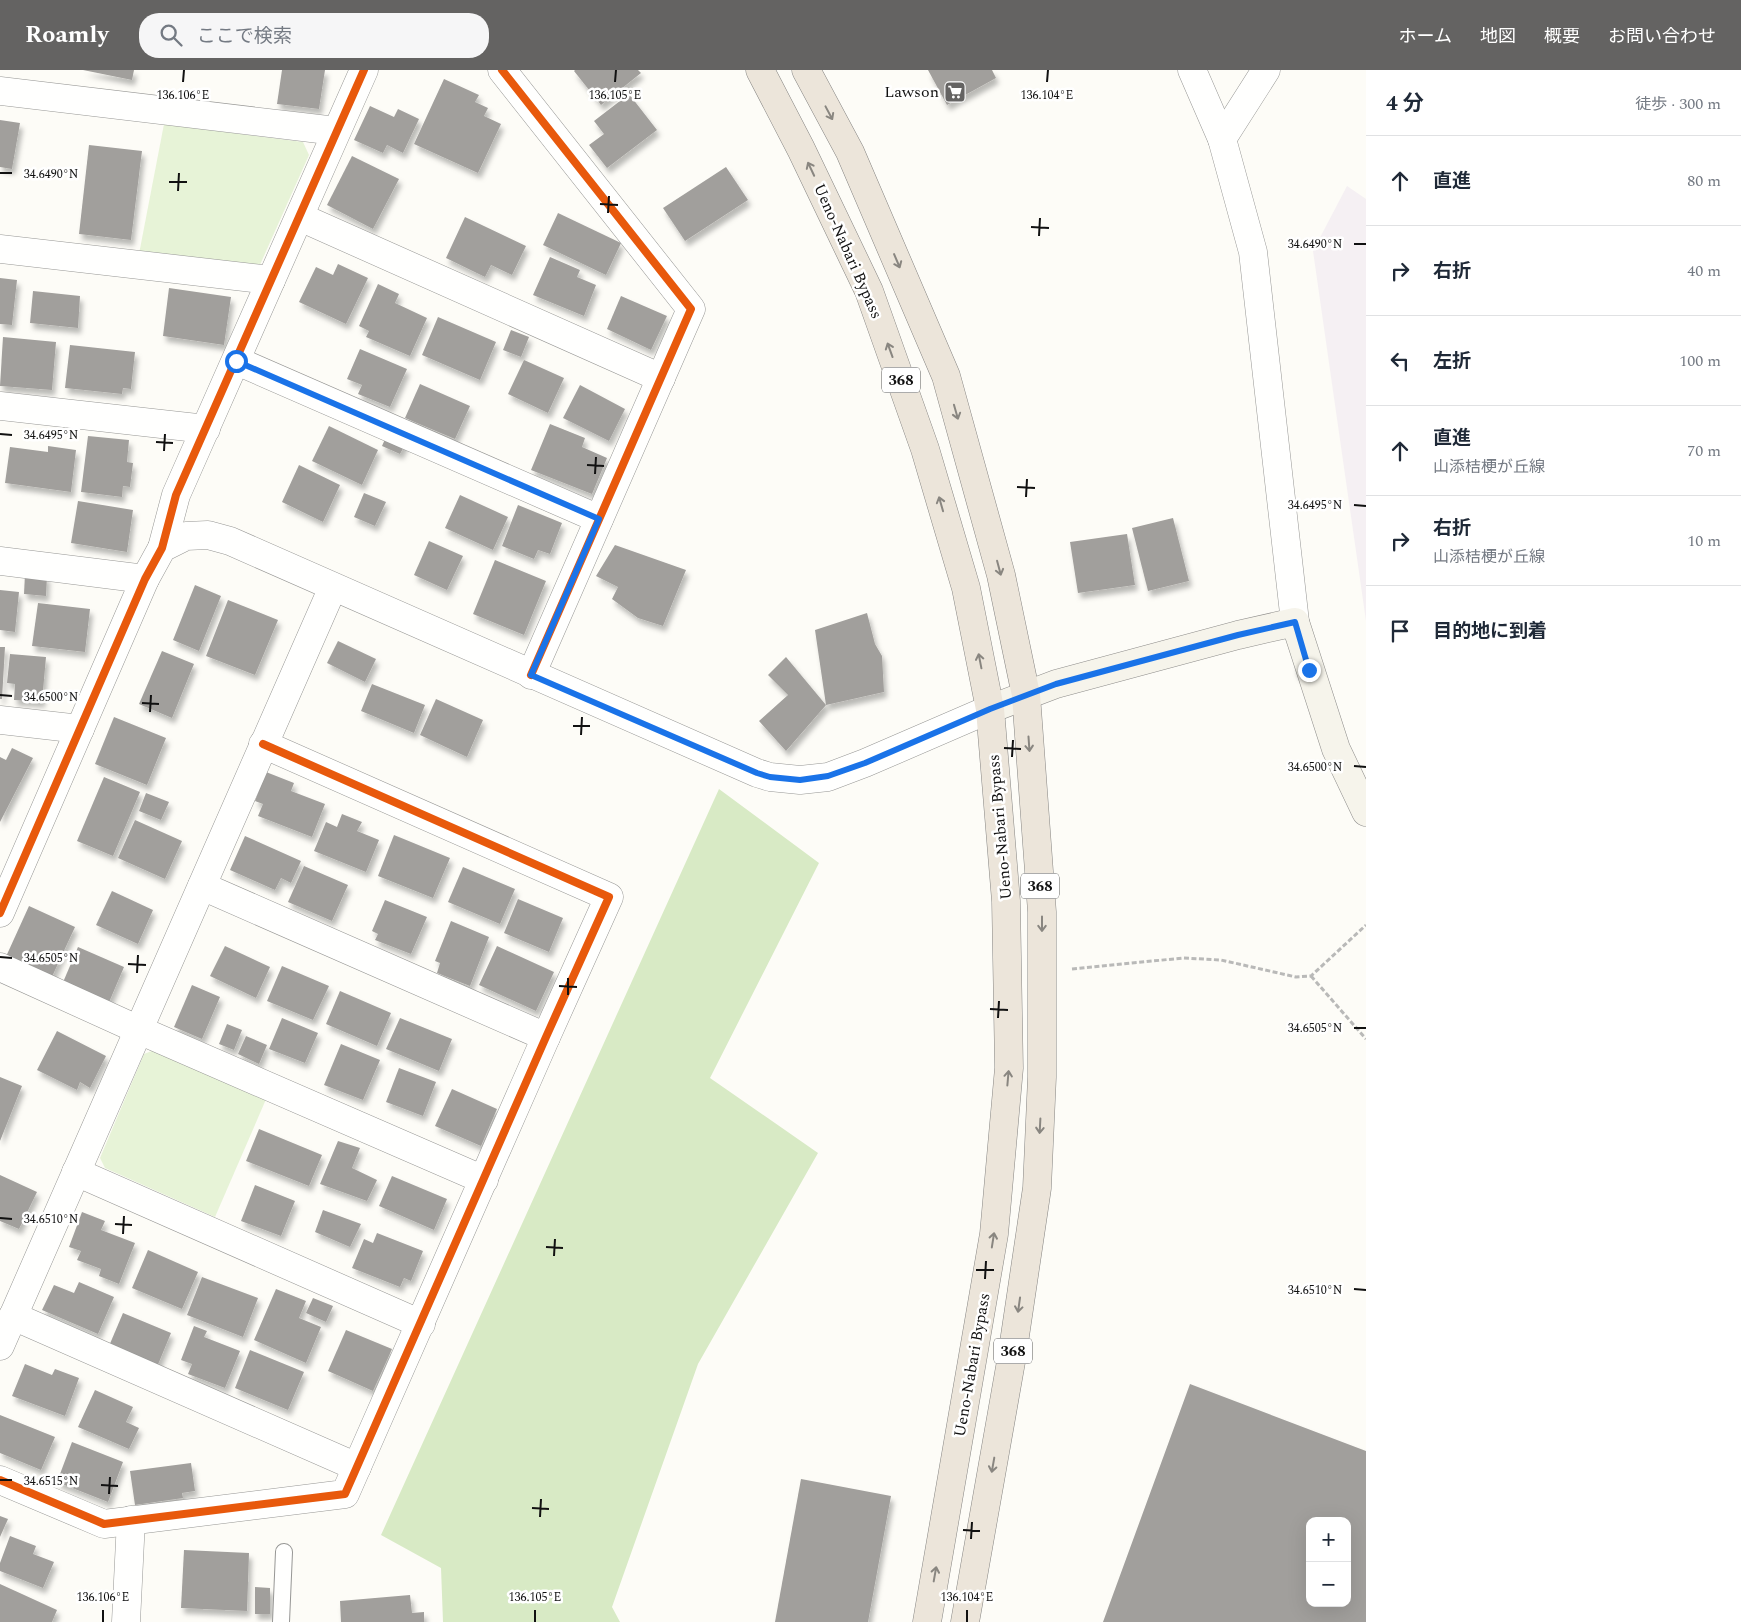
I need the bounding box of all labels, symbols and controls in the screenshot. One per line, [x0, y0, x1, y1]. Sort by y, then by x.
search box [139, 13, 489, 58]
text: Roamly [25, 17, 109, 53]
icon: search [157, 21, 185, 49]
text: ここで検索 [197, 22, 292, 51]
text: ホーム [1399, 23, 1452, 50]
text: 地図 [1480, 23, 1516, 50]
text: 概要 [1544, 23, 1580, 50]
text: お問い合わせ [1608, 23, 1716, 50]
place label: Lawson [884, 80, 939, 104]
supermarket icon: Lawson [943, 80, 967, 104]
text: 136.106°E [157, 86, 209, 105]
text: 136.105°E [589, 86, 641, 105]
text: 136.104°E [1021, 86, 1073, 105]
text: 4 分 [1386, 88, 1424, 120]
text: 徒歩 · 300 m [1635, 92, 1721, 116]
one-way arrow [825, 105, 834, 120]
one-way arrow [806, 162, 815, 177]
text: 34.6490°N [24, 165, 78, 184]
icon: ahead [1386, 167, 1414, 195]
text: 直進 [1433, 167, 1471, 196]
text: 80 m [1687, 169, 1721, 193]
street label: Ueno-Nabari Bypass [807, 179, 889, 323]
text: 34.6490°N [1288, 235, 1342, 254]
one-way arrow [892, 253, 902, 268]
icon: right [1386, 257, 1414, 285]
text: 右折 [1433, 257, 1471, 286]
text: 40 m [1687, 259, 1721, 283]
one-way arrow [885, 343, 894, 358]
icon: left [1386, 347, 1414, 375]
text: 左折 [1433, 347, 1471, 376]
text: 100 m [1679, 349, 1721, 373]
route start [225, 350, 248, 373]
road number: 368 [882, 368, 920, 392]
one-way arrow [952, 403, 961, 419]
text: 直進 [1433, 424, 1471, 453]
text: 34.6495°N [24, 426, 78, 445]
icon: ahead [1386, 437, 1414, 465]
text: 70 m [1687, 439, 1721, 463]
text: 山添桔梗が丘線 [1433, 455, 1545, 479]
one-way arrow [936, 496, 946, 512]
text: 34.6495°N [1288, 496, 1342, 515]
text: 右折 [1433, 514, 1471, 543]
icon: right [1386, 527, 1414, 555]
text: 10 m [1687, 529, 1721, 553]
text: 山添桔梗が丘線 [1433, 545, 1545, 569]
one-way arrow [995, 560, 1005, 576]
icon: arrive [1386, 617, 1414, 645]
text: 目的地に到着 [1433, 617, 1547, 646]
one-way arrow [975, 654, 985, 670]
route end [1298, 659, 1321, 682]
text: 34.6500°N [24, 688, 78, 707]
one-way arrow [1025, 736, 1034, 752]
street label: Ueno-Nabari Bypass [982, 753, 1018, 901]
text: 34.6500°N [1288, 758, 1342, 777]
road number: 368 [1021, 874, 1059, 898]
one-way arrow [1037, 915, 1047, 931]
text: 34.6505°N [24, 949, 78, 968]
text: 34.6505°N [1288, 1019, 1342, 1038]
one-way arrow [1003, 1070, 1013, 1086]
one-way arrow [1035, 1118, 1044, 1134]
text: 34.6510°N [24, 1210, 78, 1229]
one-way arrow [988, 1232, 998, 1248]
text: 34.6510°N [1288, 1281, 1342, 1300]
street label: Ueno-Nabari Bypass [948, 1291, 996, 1439]
one-way arrow [1014, 1296, 1024, 1312]
road number: 368 [994, 1338, 1032, 1364]
one-way arrow [987, 1457, 997, 1473]
text: 34.6515°N [24, 1472, 78, 1491]
map controls [1306, 1517, 1351, 1607]
button: + [1306, 1517, 1351, 1562]
button: − [1306, 1562, 1351, 1607]
one-way arrow [931, 1566, 941, 1582]
text: 136.106°E [77, 1588, 129, 1607]
text: 136.105°E [509, 1588, 561, 1607]
text: 136.104°E [941, 1588, 993, 1607]

